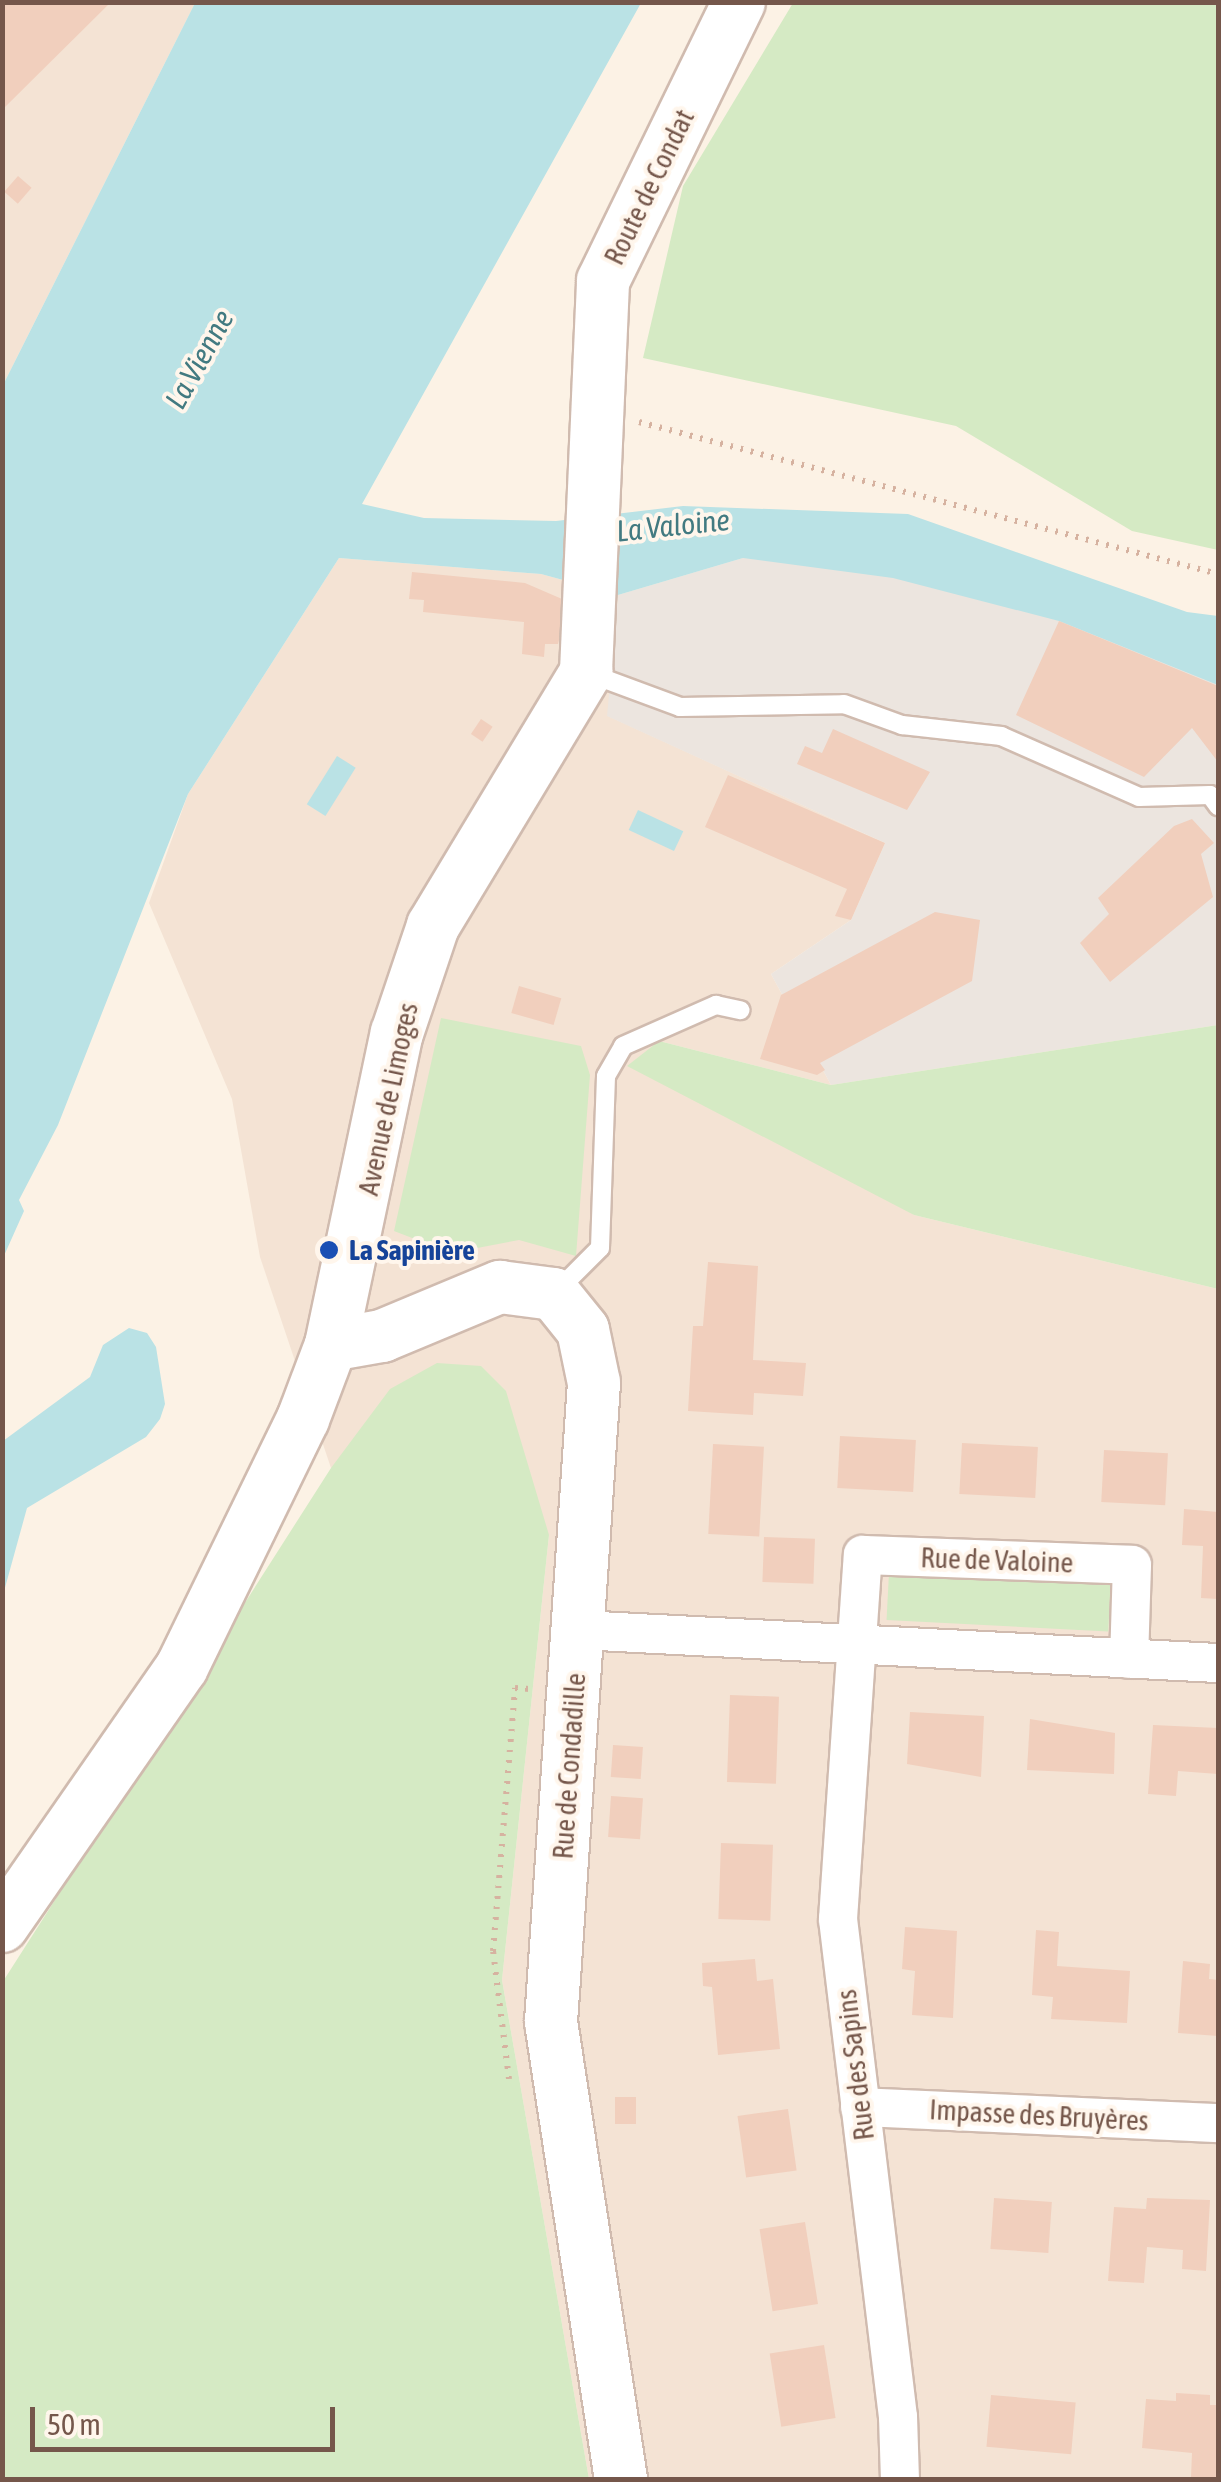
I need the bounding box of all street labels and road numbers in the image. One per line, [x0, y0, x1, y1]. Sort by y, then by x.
street label: Route de Condat [597, 104, 701, 270]
street label: Avenue de Limoges [351, 1000, 425, 1198]
street label: Rue de Valoine [920, 1541, 1074, 1579]
street label: Rue de Condadille [546, 1672, 592, 1860]
street label: Rue des Sapins [829, 1988, 881, 2142]
street label: Impasse des Bruyères [929, 2092, 1149, 2138]

